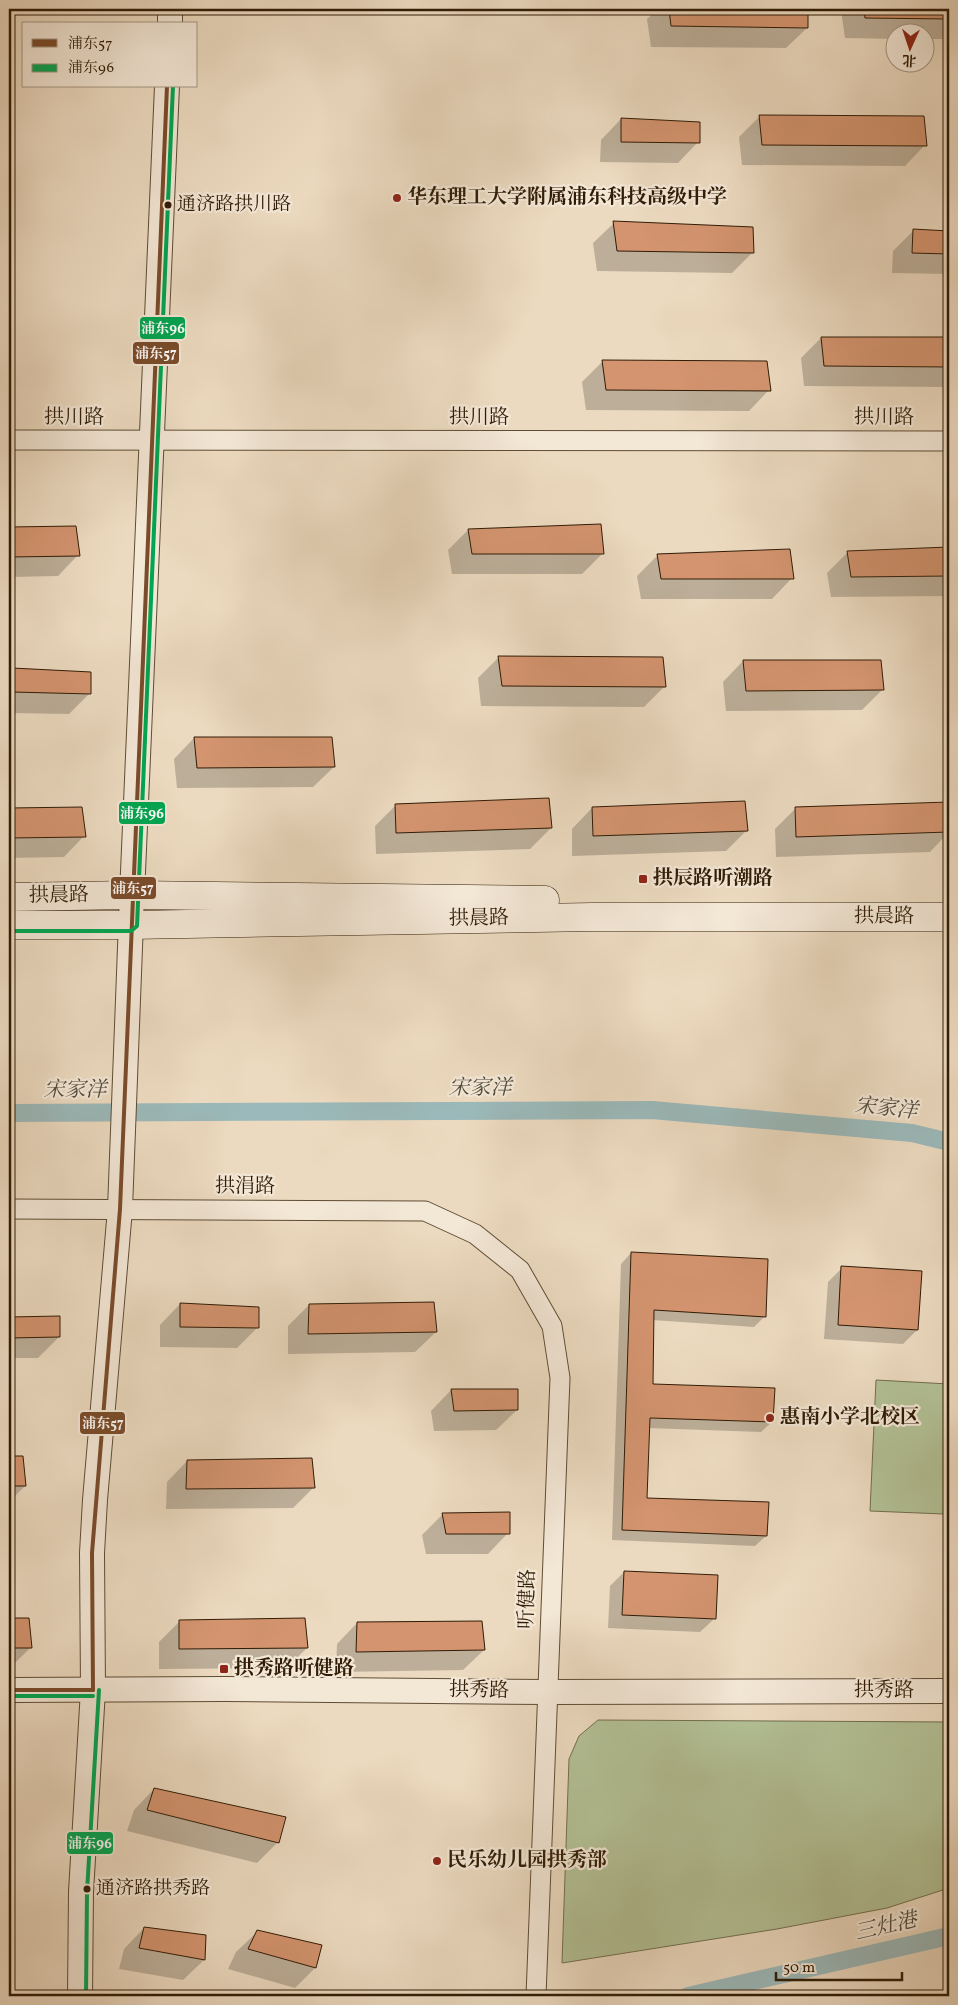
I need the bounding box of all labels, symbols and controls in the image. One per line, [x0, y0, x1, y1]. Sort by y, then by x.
legend [22, 22, 198, 88]
north arrow [886, 22, 936, 72]
text: 浦东57 [68, 34, 113, 55]
text: 北 [902, 50, 917, 69]
text: 浦东96 [68, 58, 114, 79]
place label: 华东理工大学附属浦东科技高级中学 [407, 184, 727, 212]
place label: 通济路拱川路 [177, 192, 291, 218]
marker: 华东理工大学附属浦东科技高级中学 [391, 192, 403, 204]
marker: 通济路拱川路 [163, 200, 173, 210]
line badge: 浦东96 [139, 316, 186, 340]
text: 浦东96 [141, 320, 185, 339]
line badge: 浦东57 [132, 341, 180, 365]
text: 浦东57 [135, 345, 177, 364]
street label: 拱川路 [44, 404, 104, 432]
street label: 拱川路 [449, 404, 509, 432]
street label: 拱川路 [854, 404, 914, 432]
line badge: 浦东96 [118, 801, 166, 825]
text: 浦东96 [120, 805, 164, 824]
place label: 拱辰路听潮路 [653, 865, 773, 893]
marker: 拱辰路听潮路 [637, 873, 649, 885]
line badge: 浦东57 [110, 876, 157, 900]
text: 浦东57 [112, 880, 154, 899]
street label: 拱晨路 [29, 881, 89, 911]
street label: 拱晨路 [854, 903, 914, 931]
street label: 拱晨路 [449, 904, 509, 934]
water label: 宋家洋 [449, 1074, 514, 1103]
water label: 宋家洋 [44, 1076, 109, 1105]
water label: 宋家洋 [853, 1091, 922, 1127]
street label: 拱涓路 [215, 1173, 275, 1201]
place label: 惠南小学北校区 [780, 1404, 920, 1432]
line badge: 浦东57 [79, 1411, 126, 1435]
marker: 惠南小学北校区 [764, 1412, 776, 1424]
text: 浦东57 [82, 1415, 124, 1434]
street label: 听健路 [513, 1569, 543, 1629]
place label: 拱秀路听健路 [234, 1655, 354, 1683]
marker: 拱秀路听健路 [218, 1663, 230, 1675]
street label: 拱秀路 [449, 1676, 509, 1706]
street label: 拱秀路 [854, 1677, 914, 1705]
line badge: 浦东96 [66, 1831, 114, 1855]
text: 浦东96 [68, 1835, 112, 1854]
place label: 民乐幼儿园拱秀部 [447, 1847, 607, 1875]
marker: 民乐幼儿园拱秀部 [431, 1855, 443, 1867]
place label: 通济路拱秀路 [96, 1876, 210, 1902]
marker: 通济路拱秀路 [82, 1884, 92, 1894]
water label: 三灶港 [852, 1905, 923, 1948]
scale bar [776, 1950, 902, 1982]
text: 50 m [783, 1958, 815, 1979]

